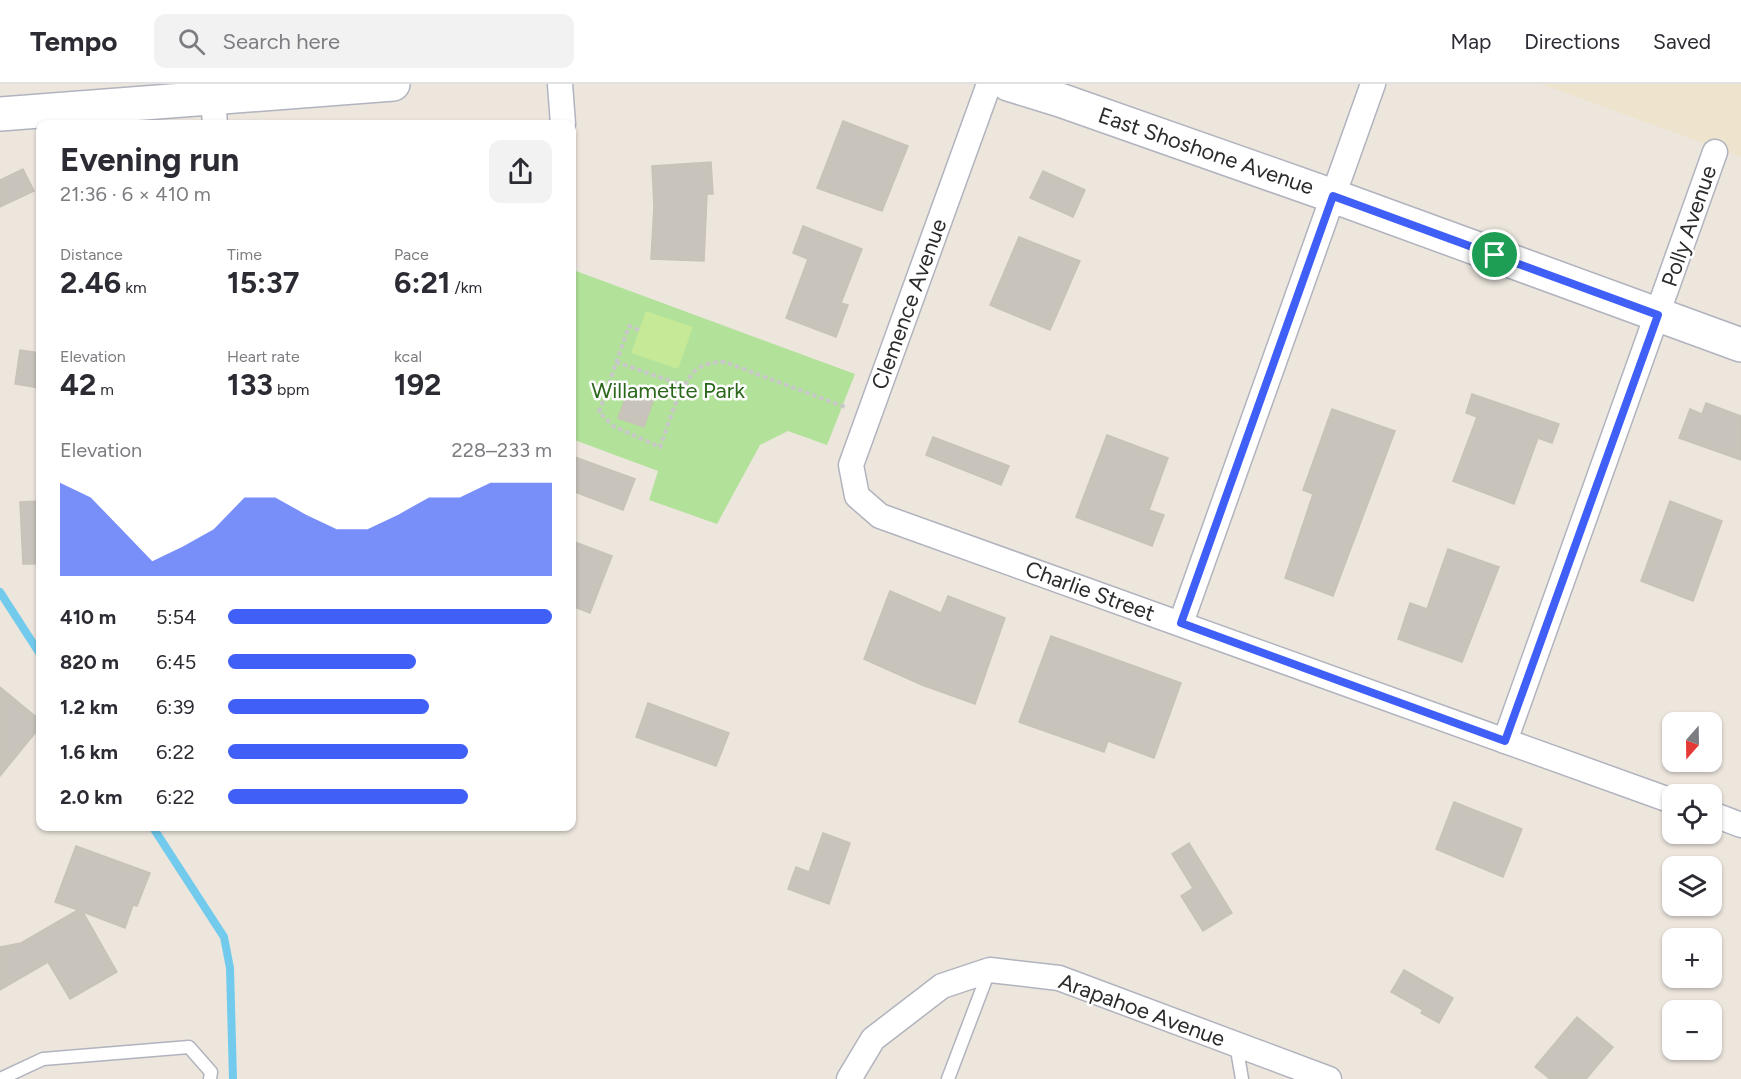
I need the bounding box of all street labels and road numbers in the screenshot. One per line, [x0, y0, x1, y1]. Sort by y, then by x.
street label: East Shoshone Avenue [1095, 101, 1317, 201]
street label: Polly Avenue [1656, 162, 1722, 290]
street label: Clemence Avenue [866, 215, 952, 393]
street label: Charlie Street [1022, 555, 1158, 627]
street label: Arapahoe Avenue [1055, 967, 1229, 1053]

